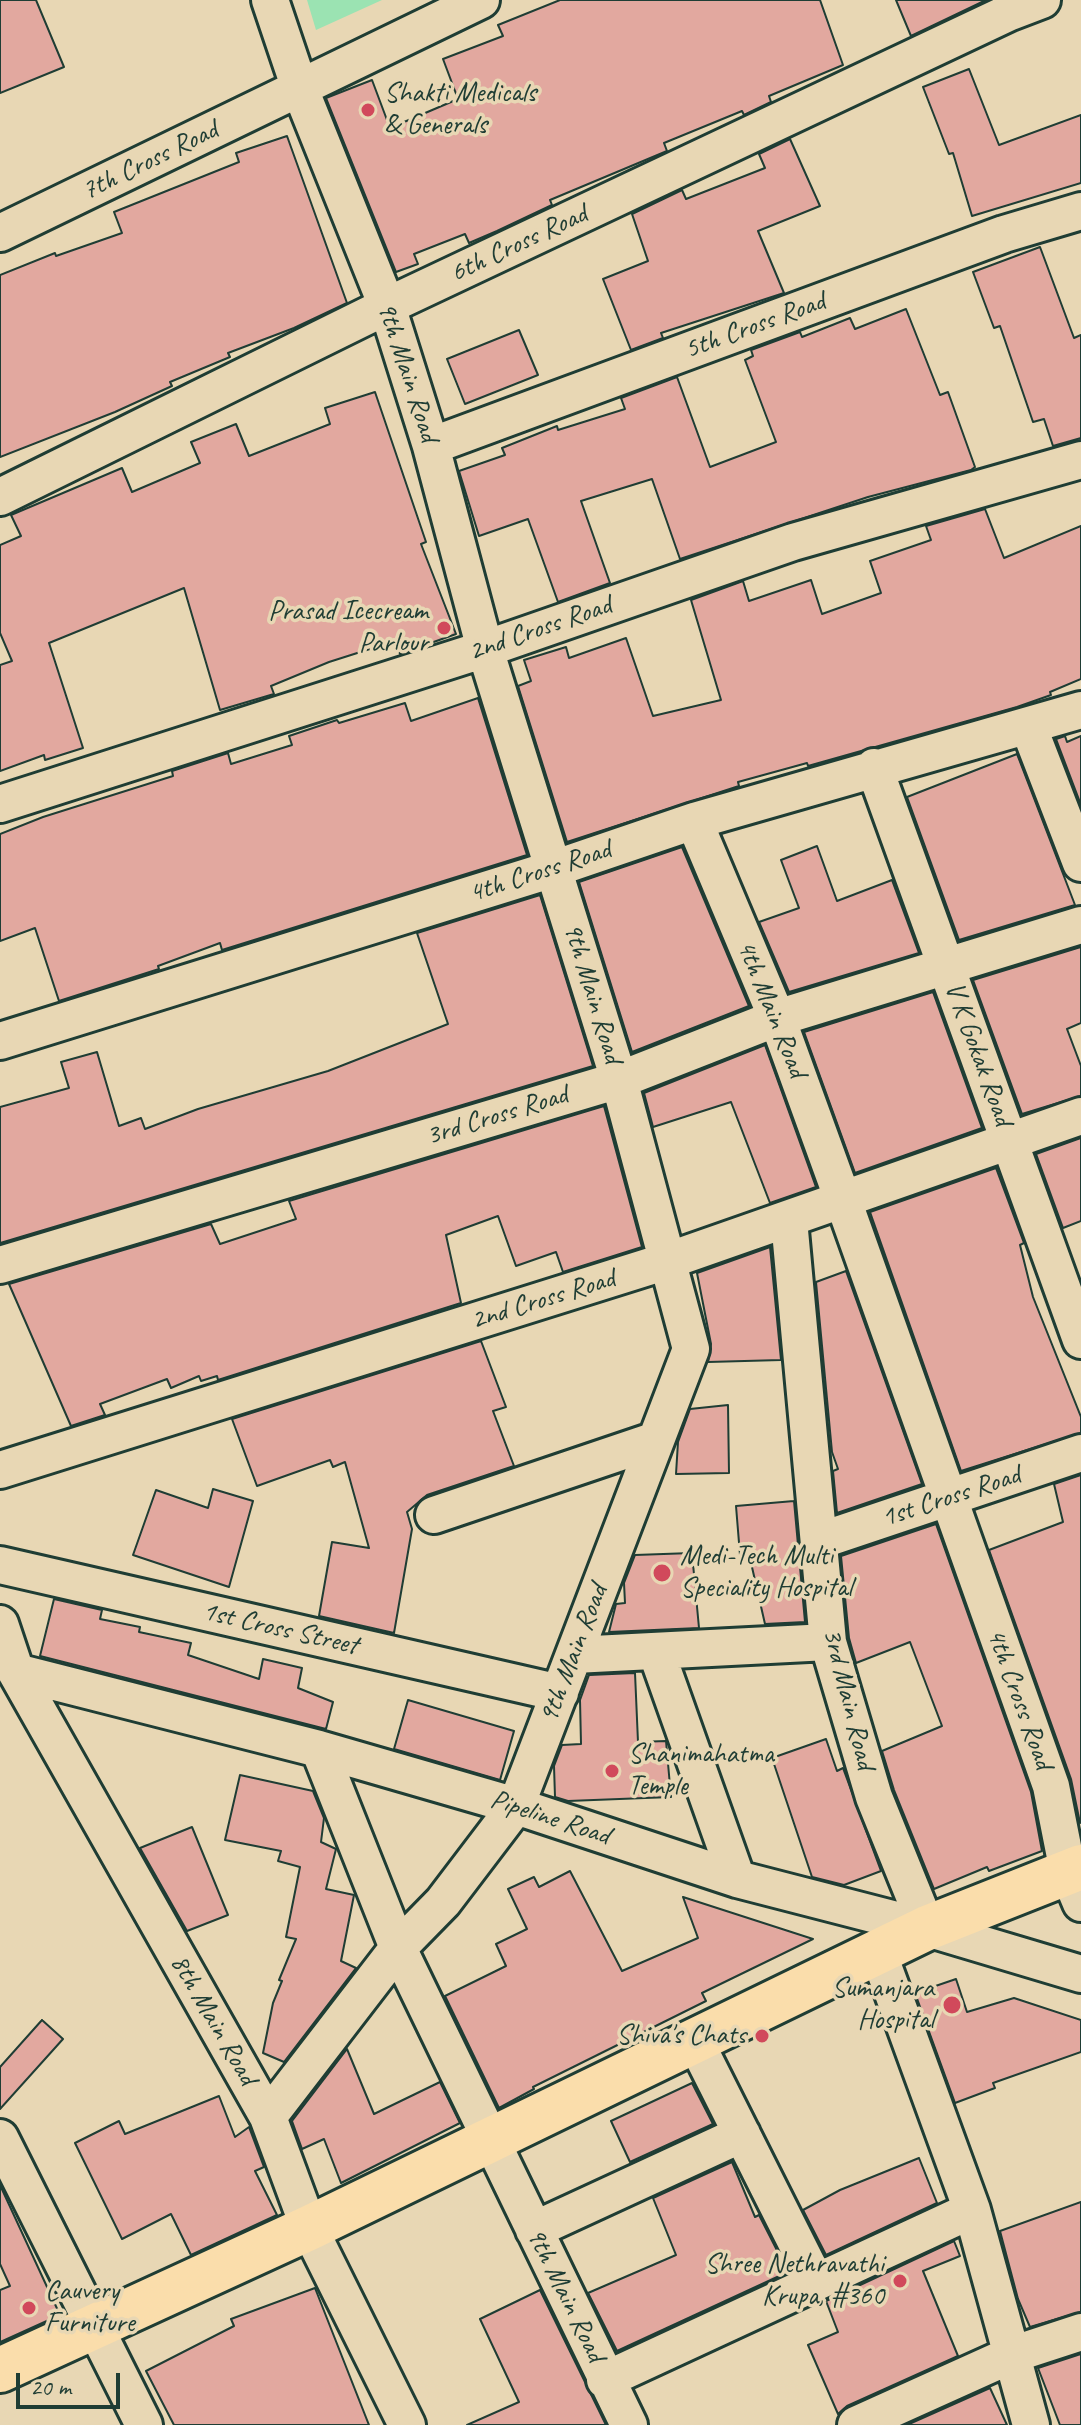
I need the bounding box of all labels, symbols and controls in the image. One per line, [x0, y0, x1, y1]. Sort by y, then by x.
place label: Shakti Medicals & Generals [384, 77, 536, 143]
marker: Shakti Medicals & Generals [359, 101, 377, 119]
street label: 7th Cross Road [76, 114, 224, 208]
street label: 6th Cross Road [445, 198, 593, 290]
street label: 5th Cross Road [680, 285, 830, 367]
street label: 9th Main Road [369, 298, 445, 446]
street label: 2nd Cross Road [464, 589, 616, 669]
place label: Prasad Icecream Parlour [268, 595, 428, 661]
marker: Prasad Icecream Parlour [435, 619, 453, 637]
street label: 4th Cross Road [465, 833, 615, 911]
street label: 9th Main Road [555, 919, 629, 1067]
street label: 4th Main Road [728, 935, 814, 1083]
street label: V K Gokak Road [937, 978, 1019, 1130]
street label: 3rd Cross Road [422, 1079, 572, 1153]
street label: 2nd Cross Road [467, 1262, 619, 1338]
street label: 1st Cross Road [877, 1459, 1025, 1535]
place label: Medi-Tech Multi Speciality Hospital [680, 1540, 852, 1606]
marker: Medi-Tech Multi Speciality Hospital [651, 1562, 673, 1584]
street label: 9th Main Road [532, 1580, 616, 1728]
street label: 1st Cross Street [199, 1595, 361, 1663]
street label: 4th Cross Road [978, 1624, 1060, 1774]
street label: 3rd Main Road [814, 1625, 882, 1773]
place label: Shanimahatma Temple [628, 1738, 774, 1804]
marker: Shanimahatma Temple [603, 1762, 621, 1780]
street label: Pipeline Road [486, 1783, 614, 1853]
street label: 8th Main Road [162, 1949, 264, 2091]
place label: Sumanjara Hospital [832, 1972, 934, 2038]
marker: Sumanjara Hospital [941, 1994, 963, 2016]
place label: Shiva's Chats [616, 2019, 746, 2053]
marker: Shiva's Chats [753, 2027, 771, 2045]
street label: 9th Main Road [518, 2222, 612, 2368]
place label: Shree Nethravathi Krupa, #360 [704, 2248, 884, 2314]
marker: Shree Nethravathi Krupa, #360 [891, 2272, 909, 2290]
place label: Cauvery Furniture [45, 2275, 135, 2341]
marker: Cauvery Furniture [20, 2299, 38, 2317]
scale bar [20, 2357, 124, 2407]
text: 20 m [30, 2372, 71, 2402]

